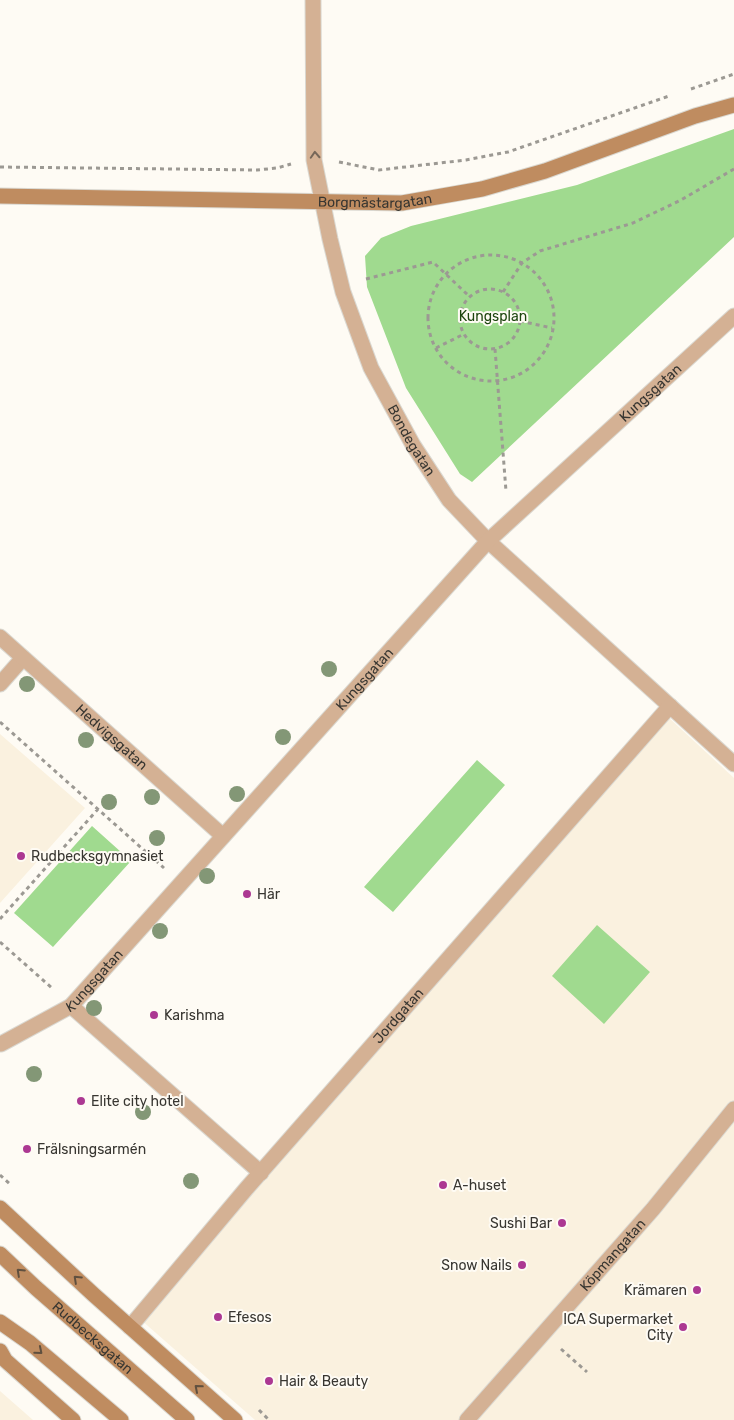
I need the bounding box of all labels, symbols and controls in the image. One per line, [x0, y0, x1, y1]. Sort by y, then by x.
one-way arrow [309, 151, 320, 159]
street label: Borgmästargatan [318, 189, 433, 212]
park label: Kungsplan [459, 308, 527, 325]
street label: Kungsgatan [616, 360, 685, 425]
street label: Bondegatan [384, 402, 439, 479]
street label: Kungsgatan [332, 644, 397, 714]
street label: Hedvigsgatan [72, 700, 151, 773]
place label: Rudbecksgymnasiet [31, 848, 164, 865]
marker: Rudbecksgymnasiet [15, 850, 27, 862]
place label: Här [257, 886, 281, 903]
marker: Här [241, 888, 253, 900]
street label: Kungsgatan [63, 946, 126, 1016]
street label: Jordgatan [369, 984, 427, 1047]
place label: Karishma [164, 1007, 225, 1024]
marker: Karishma [148, 1009, 160, 1021]
place label: Elite city hotel [91, 1093, 184, 1110]
marker: Elite city hotel [75, 1095, 87, 1107]
place label: Frälsningsarmén [37, 1141, 146, 1158]
marker: Frälsningsarmén [21, 1143, 33, 1155]
place label: A-huset [453, 1177, 507, 1194]
marker: A-huset [437, 1179, 449, 1191]
place label: Sushi Bar [490, 1215, 553, 1232]
street label: Köpmangatan [576, 1215, 649, 1295]
marker: Sushi Bar [556, 1217, 568, 1229]
place label: Snow Nails [441, 1257, 512, 1274]
marker: Snow Nails [516, 1259, 528, 1271]
one-way arrow [16, 1269, 25, 1278]
one-way arrow [74, 1276, 83, 1285]
place label: Krämaren [624, 1282, 687, 1299]
marker: Krämaren [691, 1284, 703, 1296]
street label: Rudbecksgatan [49, 1298, 137, 1378]
place label: Efesos [228, 1309, 272, 1326]
marker: Efesos [212, 1311, 224, 1323]
place label: ICA Supermarket City [563, 1311, 674, 1344]
marker: ICA Supermarket City [677, 1321, 689, 1333]
one-way arrow [34, 1345, 43, 1354]
place label: Hair & Beauty [279, 1373, 369, 1390]
marker: Hair & Beauty [263, 1375, 275, 1387]
one-way arrow [195, 1385, 204, 1394]

